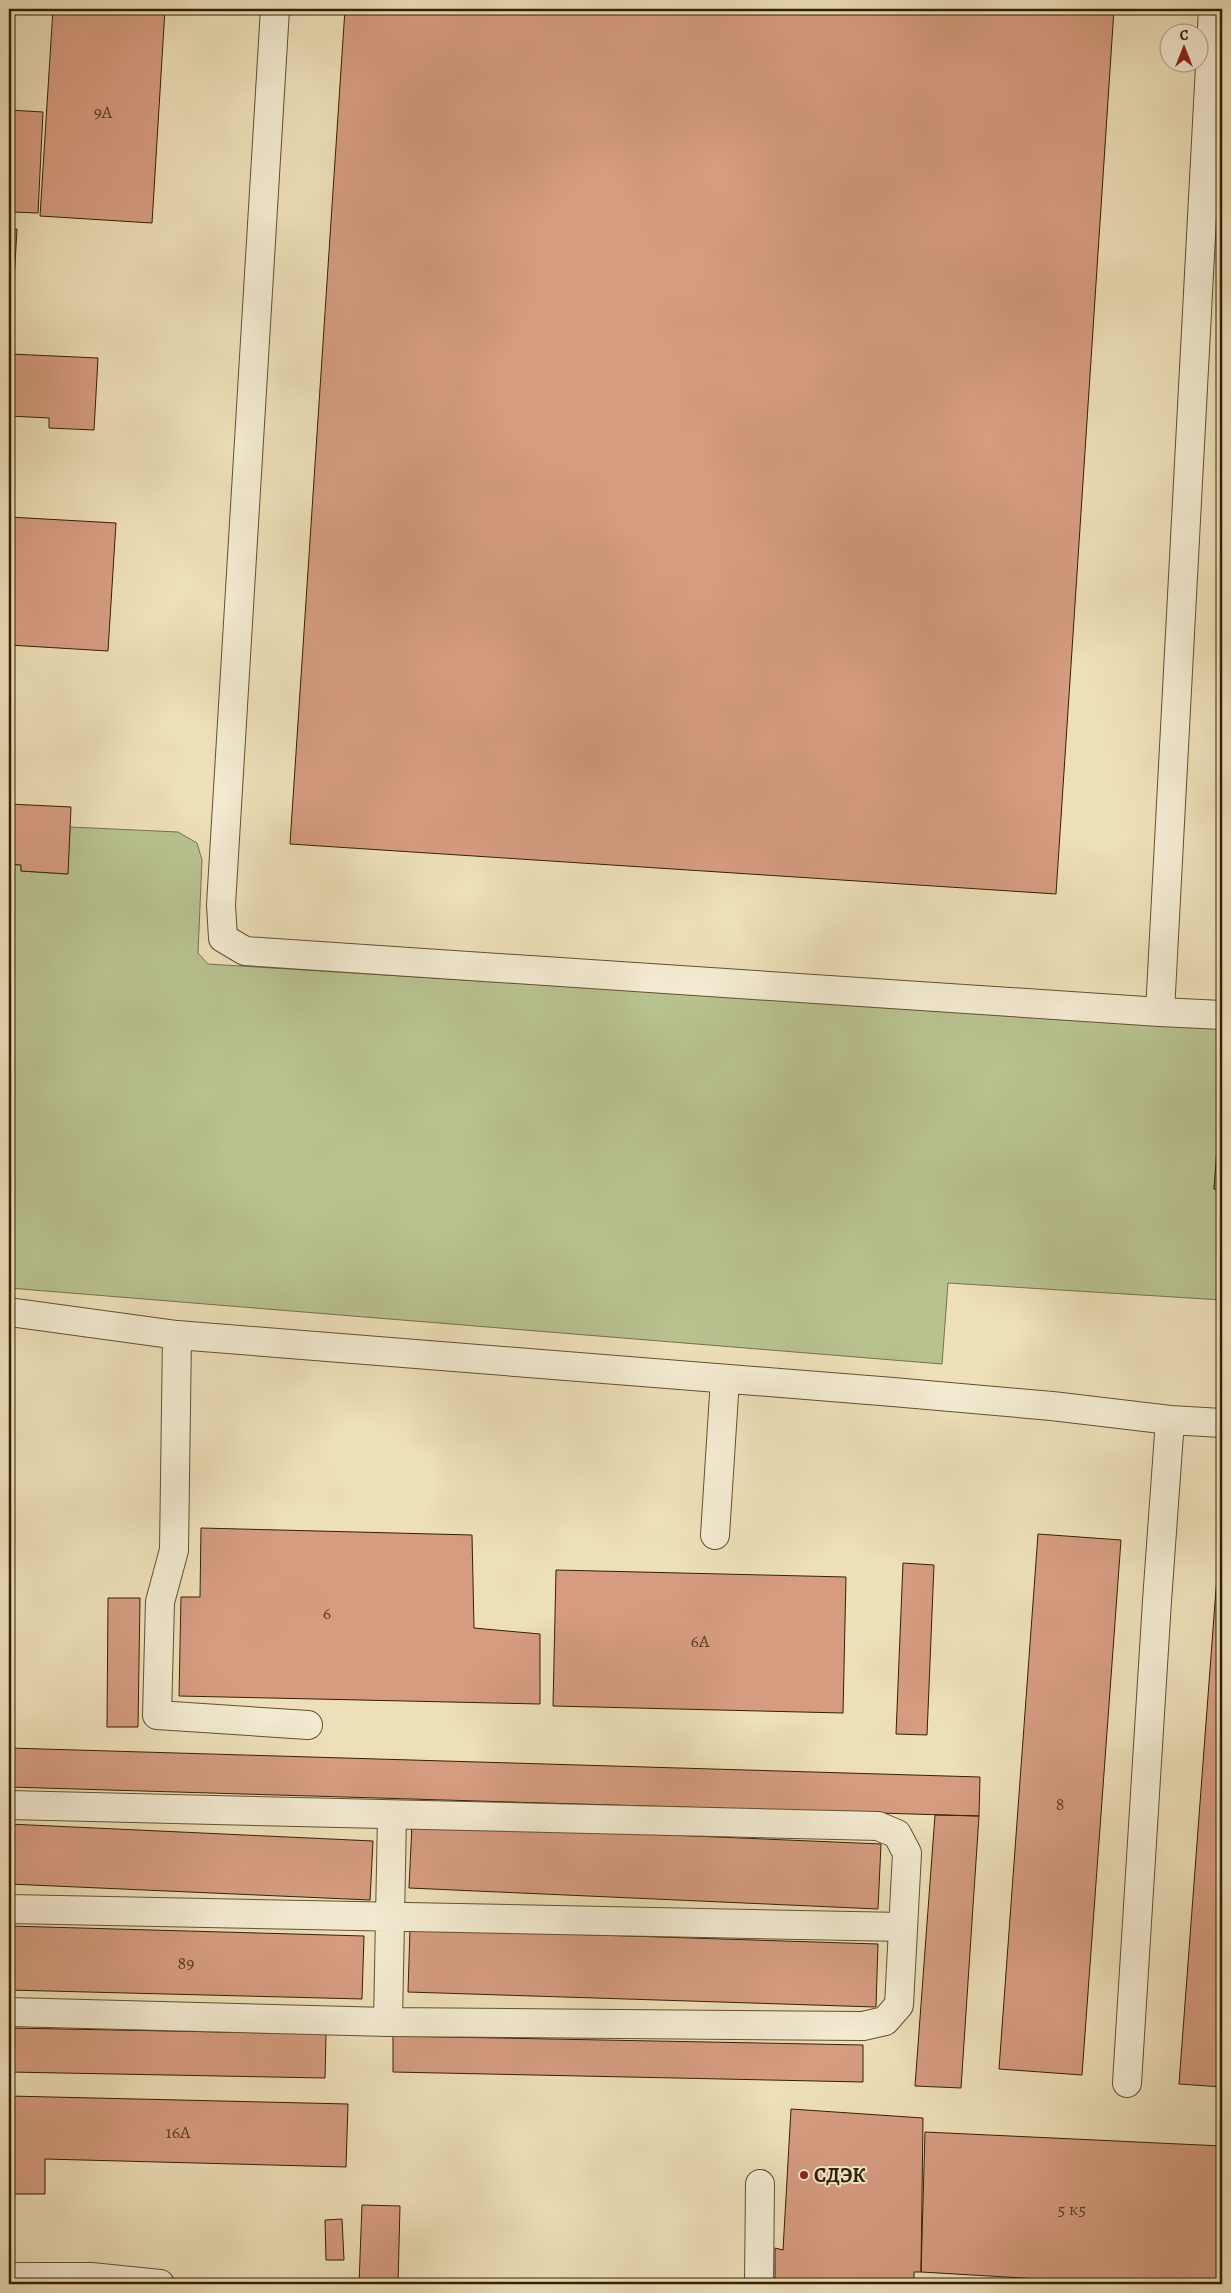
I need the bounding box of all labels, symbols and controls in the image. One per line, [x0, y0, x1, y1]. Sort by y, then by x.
north arrow [1158, 22, 1208, 72]
text: С [1180, 26, 1189, 45]
house number: 9А [94, 100, 113, 124]
house number: 6 [323, 1601, 331, 1625]
house number: 6А [691, 1629, 710, 1653]
house number: 8 [1056, 1792, 1064, 1816]
house number: 89 [178, 1951, 194, 1975]
house number: 16А [166, 2120, 191, 2144]
place label: СДЭК [814, 2162, 866, 2189]
marker: СДЭК [798, 2169, 810, 2181]
house number: 5 к5 [1058, 2197, 1086, 2221]

